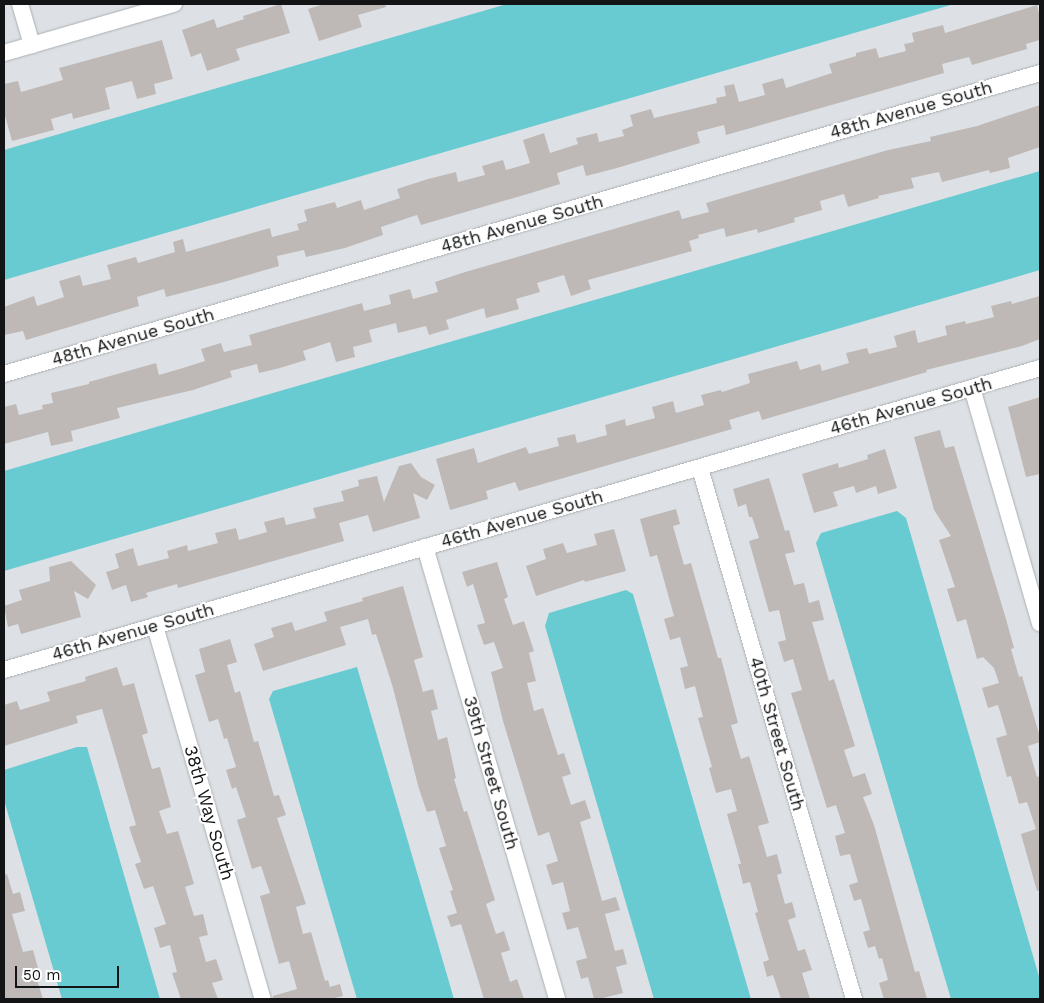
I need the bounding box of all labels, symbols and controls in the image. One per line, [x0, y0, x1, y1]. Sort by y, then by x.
street label: 48th Avenue South [827, 76, 995, 144]
street label: 48th Avenue South [438, 190, 606, 258]
street label: 48th Avenue South [49, 303, 217, 371]
street label: 46th Avenue South [827, 372, 995, 440]
street label: 46th Avenue South [438, 485, 606, 553]
street label: 46th Avenue South [49, 598, 217, 666]
street label: 40th Street South [745, 654, 809, 814]
street label: 39th Street South [459, 694, 523, 852]
street label: 38th Way South [179, 743, 239, 883]
scale bar [18, 956, 121, 988]
text: 50 m [23, 966, 60, 984]

